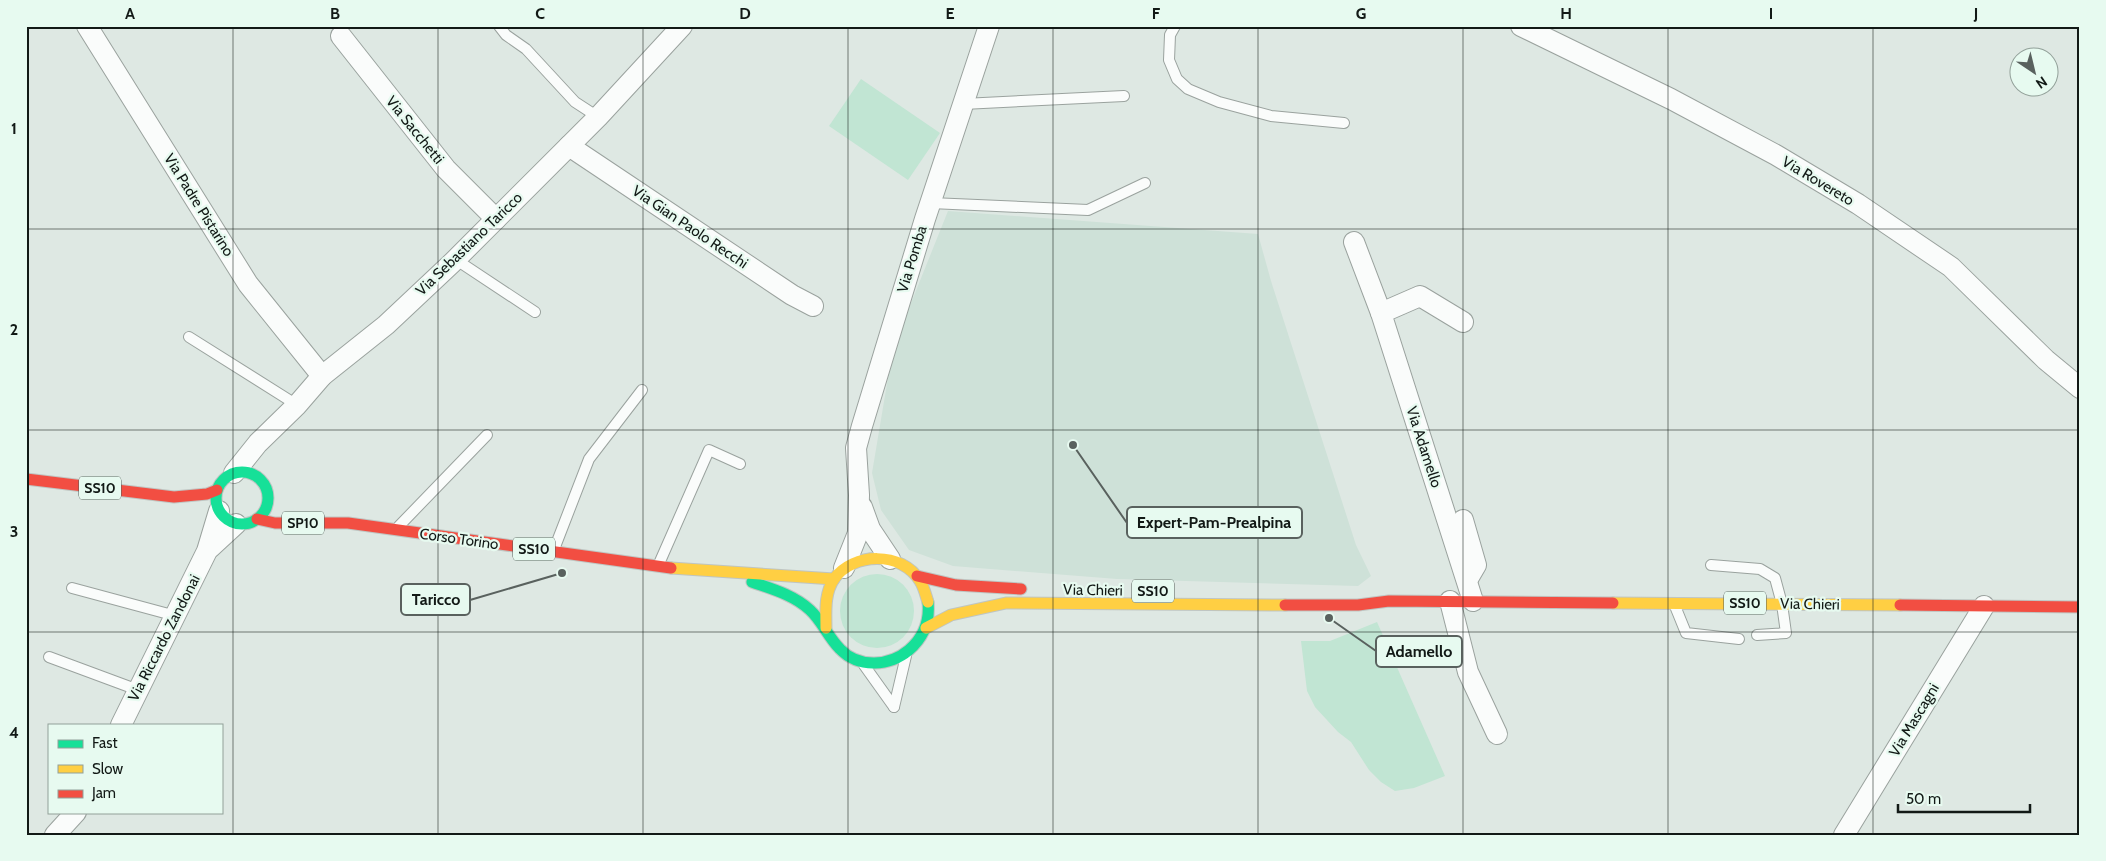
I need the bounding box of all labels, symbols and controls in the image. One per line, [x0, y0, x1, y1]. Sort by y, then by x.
text: A [125, 4, 135, 23]
text: B [330, 4, 340, 23]
text: C [535, 4, 545, 23]
text: D [739, 4, 751, 23]
text: E [945, 4, 955, 23]
text: F [1152, 4, 1161, 23]
text: G [1356, 4, 1366, 23]
text: H [1560, 4, 1572, 23]
text: I [1769, 4, 1773, 23]
text: J [1973, 4, 1978, 23]
north arrow [2008, 48, 2058, 98]
text: N [2032, 72, 2051, 93]
street label: Via Sacchetti [382, 92, 448, 168]
text: 1 [11, 119, 17, 138]
street label: Via Padre Pistarino [160, 150, 238, 260]
street label: Via Rovereto [1779, 152, 1857, 210]
street label: Via Gian Paolo Recchi [629, 182, 751, 272]
street label: Via Sebastiano Taricco [412, 189, 526, 299]
street label: Via Pomba [893, 223, 931, 295]
text: 2 [10, 320, 18, 339]
street label: Via Adamello [1402, 404, 1446, 490]
road number: SS10 [79, 476, 121, 499]
callout: Expert-Pam-Prealpina [1127, 507, 1302, 538]
road number: SP10 [282, 512, 324, 534]
text: Expert-Pam-Prealpina [1137, 513, 1291, 532]
text: 3 [10, 522, 18, 541]
street label: Corso Torino [418, 525, 500, 553]
road number: SS10 [513, 538, 555, 560]
street label: Via Riccardo Zandonai [124, 572, 204, 704]
street label: Via Chieri [1063, 580, 1123, 600]
road number: SS10 [1132, 580, 1174, 602]
callout: Taricco [401, 584, 470, 615]
text: Taricco [412, 590, 460, 609]
road number: SS10 [1724, 592, 1766, 614]
street label: Via Chieri [1780, 594, 1840, 614]
callout: Adamello [1376, 636, 1462, 667]
text: Adamello [1386, 642, 1452, 661]
street label: Via Mascagni [1885, 680, 1943, 760]
text: 4 [9, 723, 19, 742]
legend [48, 724, 222, 814]
text: Fast [92, 734, 117, 752]
text: Slow [92, 760, 123, 778]
scale bar [1898, 781, 2031, 813]
text: Jam [91, 784, 116, 802]
text: 50 m [1906, 790, 1941, 808]

